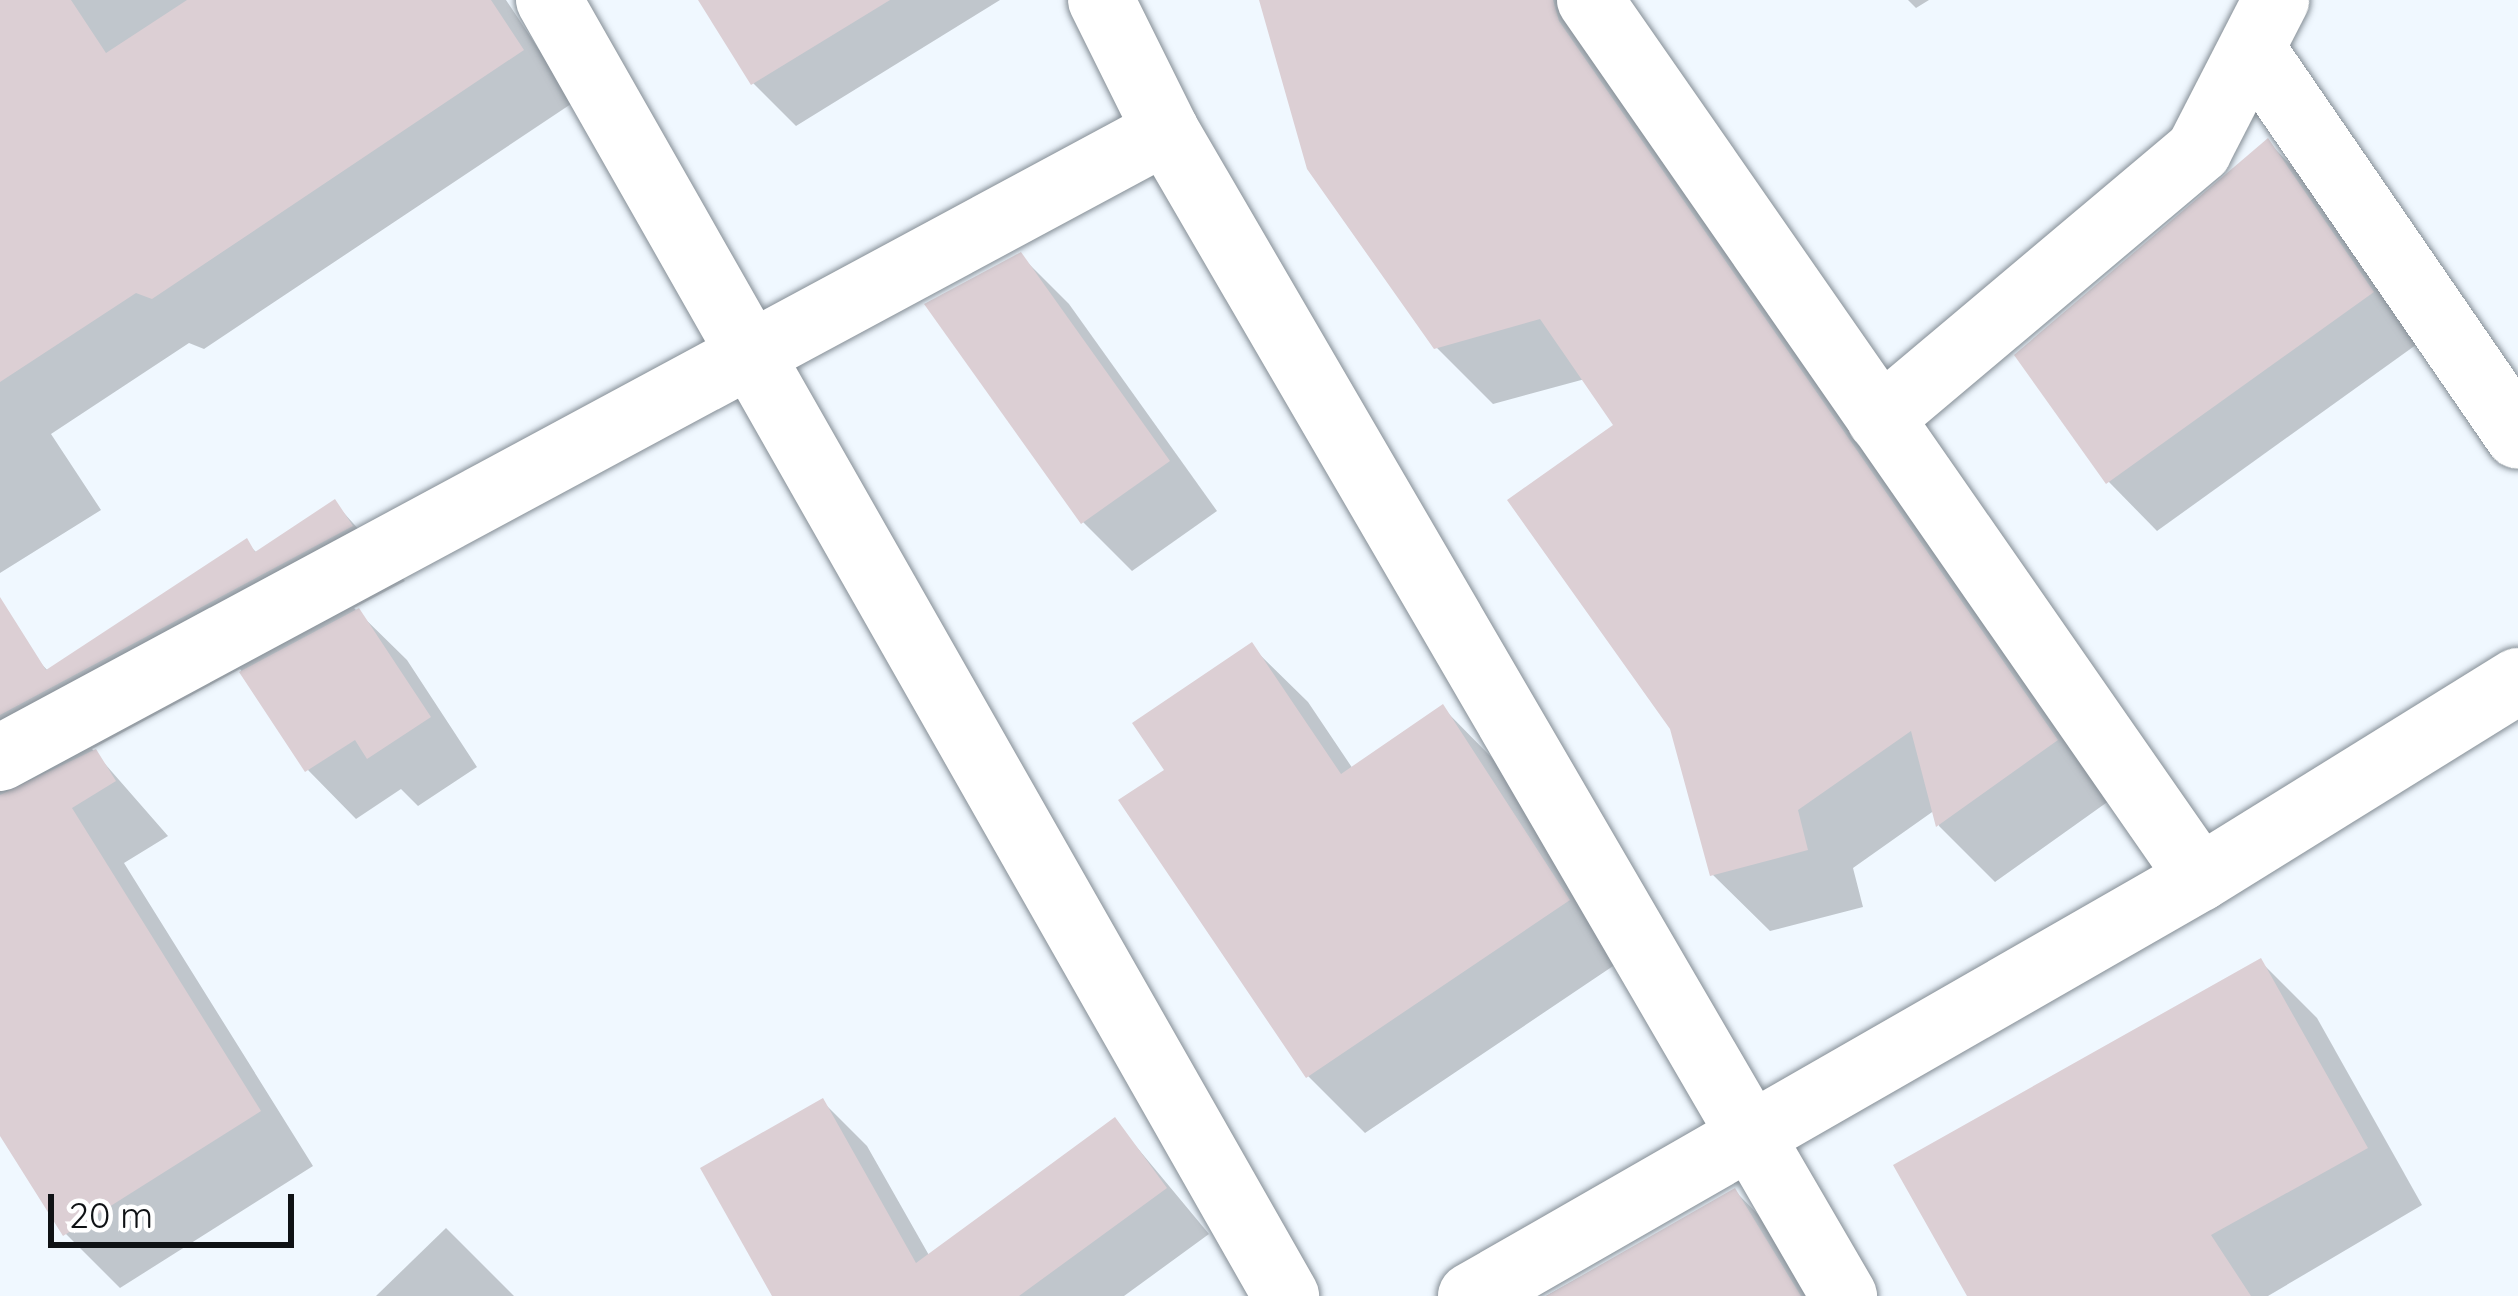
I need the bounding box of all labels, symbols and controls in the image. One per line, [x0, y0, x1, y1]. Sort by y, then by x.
scale bar [54, 1170, 300, 1244]
text: 20 m [69, 1192, 153, 1237]

